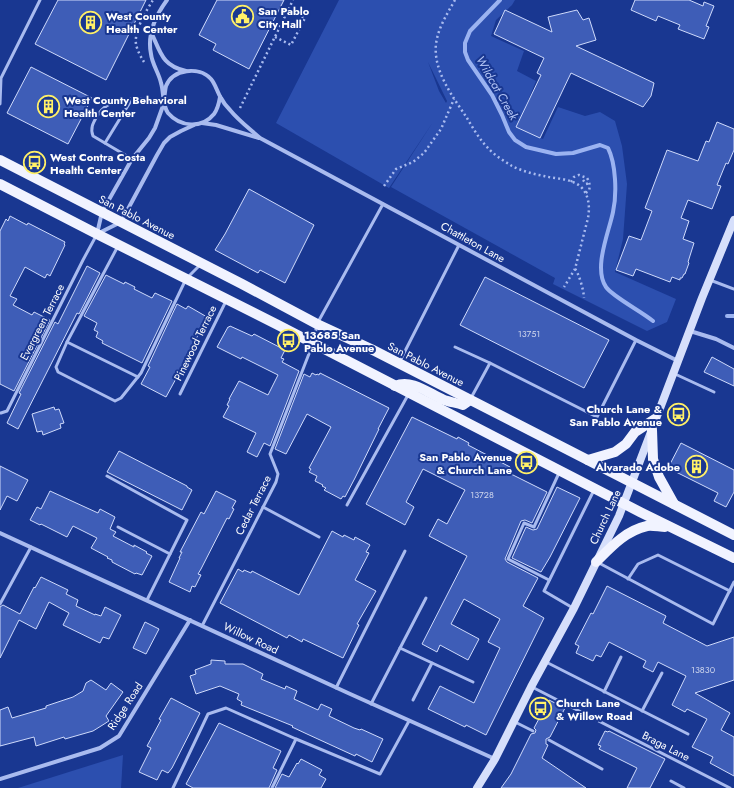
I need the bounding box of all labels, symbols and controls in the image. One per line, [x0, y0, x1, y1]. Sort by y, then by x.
place label: San Pablo City Hall [258, 3, 310, 32]
public building icon: San Pablo City Hall [229, 4, 255, 30]
place label: West County Health Center [106, 8, 178, 37]
building icon: West County Health Center [78, 9, 104, 35]
water label: Wildcat Creek [471, 53, 523, 124]
place label: West County Behavioral Health Center [64, 92, 187, 121]
building icon: West County Behavioral Health Center [36, 93, 62, 119]
place label: West Contra Costa Health Center [50, 149, 145, 178]
bus stop icon: West Contra Costa Health Center [21, 150, 47, 176]
street label: San Pablo Avenue [96, 191, 178, 243]
street label: Chattleton Lane [438, 218, 508, 266]
street label: Evergreen Terrace [16, 281, 68, 363]
street label: Pinewood Terrace [170, 302, 220, 384]
place label: 13685 San Pablo Avenue [304, 327, 374, 356]
house number: 13751 [518, 327, 540, 340]
bus stop icon: 13685 San Pablo Avenue [276, 328, 302, 354]
street label: San Pablo Avenue [385, 338, 467, 390]
place label: Church Lane & San Pablo Avenue [569, 401, 663, 430]
bus stop icon: Church Lane & San Pablo Avenue [665, 402, 691, 428]
place label: San Pablo Avenue & Church Lane [419, 449, 512, 478]
bus stop icon: San Pablo Avenue & Church Lane [514, 450, 540, 476]
building icon: Alvarado Adobe [683, 454, 709, 480]
place label: Alvarado Adobe [595, 459, 680, 475]
street label: Cedar Terrace [231, 472, 275, 538]
street label: Church Lane [585, 487, 625, 547]
house number: 13728 [470, 488, 494, 501]
street label: Willow Road [221, 618, 281, 658]
house number: 13830 [691, 663, 716, 676]
street label: Ridge Road [104, 679, 146, 733]
place label: Church Lane & Willow Road [556, 695, 633, 724]
bus stop icon: Church Lane & Willow Road [528, 696, 554, 722]
street label: Braga Lane [639, 727, 693, 765]

